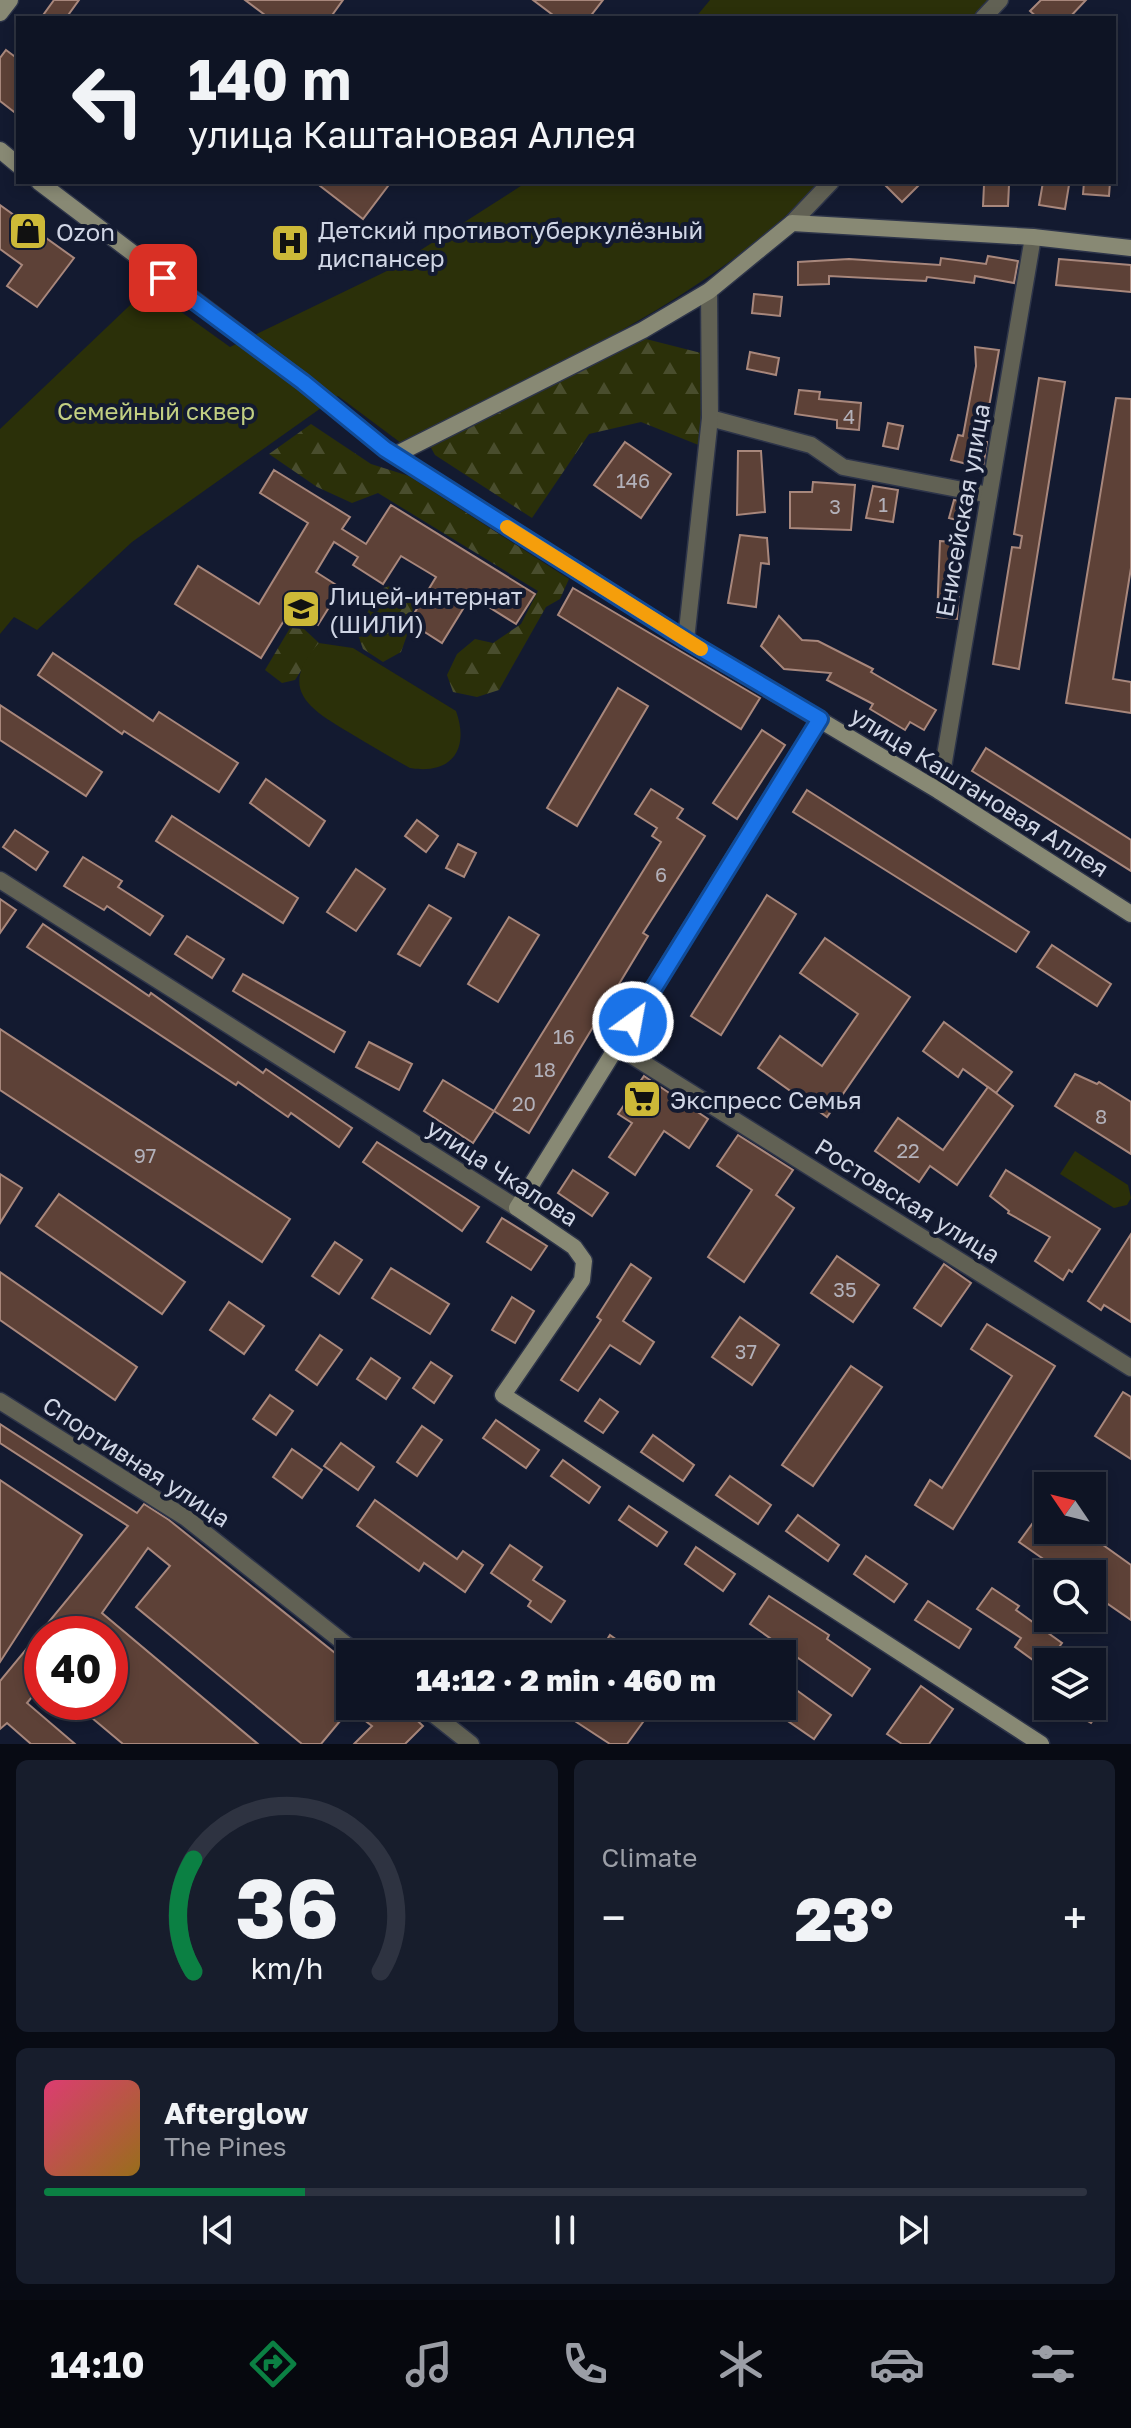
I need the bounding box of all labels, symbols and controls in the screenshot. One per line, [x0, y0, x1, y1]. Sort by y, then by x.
text: 140 m [188, 45, 351, 112]
icon: left [56, 48, 160, 152]
text: улица Каштановая Аллея [188, 113, 636, 156]
shop icon: Ozon [7, 210, 49, 252]
place label: Детский противотуберкулёзный диспансер [318, 215, 703, 272]
place label: Ozon [56, 217, 115, 246]
hospital icon: Детский противотуберкулёзный диспансер [269, 222, 311, 264]
pin [129, 244, 197, 312]
icon: arrive [141, 256, 185, 300]
park label: Семейный сквер [57, 396, 255, 425]
street label: Енисейская улица [929, 401, 995, 619]
house number: 4 [843, 404, 855, 428]
house number: 146 [616, 468, 650, 492]
house number: 1 [878, 492, 888, 516]
house number: 3 [829, 494, 841, 518]
place label: Лицей-интернат (ШИЛИ) [329, 581, 523, 638]
school or university icon: Лицей-интернат (ШИЛИ) [280, 588, 322, 630]
street label: улица Каштановая Аллея [846, 700, 1114, 882]
house number: 6 [655, 862, 667, 886]
position arrow [591, 980, 675, 1064]
house number: 16 [553, 1024, 575, 1048]
house number: 18 [534, 1057, 556, 1081]
supermarket icon: Экспресс Семья [621, 1078, 663, 1120]
place label: Экспресс Семья [670, 1085, 862, 1114]
house number: 20 [512, 1091, 536, 1115]
house number: 8 [1095, 1104, 1107, 1128]
street label: улица Чкалова [422, 1112, 584, 1232]
street label: Ростовская улица [810, 1131, 1006, 1269]
house number: 22 [896, 1138, 920, 1162]
house number: 97 [134, 1143, 156, 1167]
house number: 35 [833, 1277, 857, 1301]
house number: 37 [735, 1339, 757, 1363]
street label: Спортивная улица [38, 1390, 236, 1532]
north arrow [1034, 1472, 1106, 1544]
map controls [1034, 1472, 1106, 1720]
button: search [1034, 1560, 1106, 1632]
speed limit sign: 40 [24, 1616, 128, 1720]
button: layers [1034, 1648, 1106, 1720]
text: 14:12 · 2 min · 460 m [416, 1662, 716, 1698]
text: Climate [602, 1842, 697, 1873]
text: 36 [235, 1856, 339, 1956]
text: 23° [795, 1882, 893, 1954]
text: − [602, 1891, 626, 1944]
text: + [1063, 1891, 1087, 1944]
text: km/h [250, 1951, 323, 1985]
text: Afterglow [164, 2095, 308, 2131]
text: The Pines [164, 2131, 287, 2162]
icon: previous [196, 2208, 240, 2252]
icon: pause [543, 2208, 587, 2252]
icon: next [891, 2208, 935, 2252]
icon: directions [245, 2336, 301, 2392]
icon: music [401, 2336, 457, 2392]
icon: phone [557, 2336, 613, 2392]
icon: climate [713, 2336, 769, 2392]
icon: car [869, 2336, 925, 2392]
icon: filters [1025, 2336, 1081, 2392]
text: 14:10 [50, 2343, 145, 2386]

